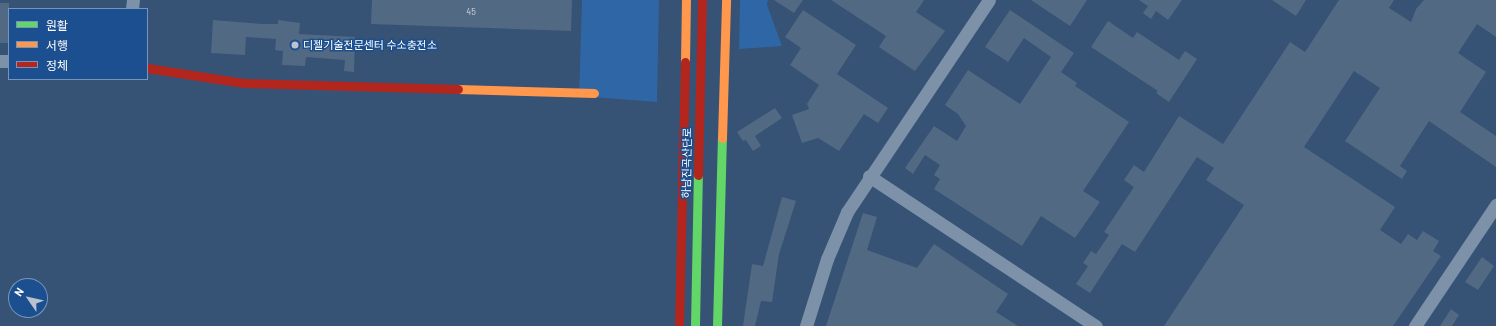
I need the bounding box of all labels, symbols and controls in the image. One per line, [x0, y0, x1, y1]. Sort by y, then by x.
house number: 45 [466, 7, 476, 17]
legend [8, 8, 148, 80]
text: 원활 [46, 18, 68, 32]
text: 서행 [46, 38, 68, 52]
place label: 디젤기술전문센터 수소충전소 [303, 38, 437, 52]
marker: 디젤기술전문센터 수소충전소 [290, 40, 300, 50]
text: 정체 [46, 58, 68, 72]
street label: 하남진곡산단로 [680, 127, 694, 199]
north arrow [8, 278, 48, 318]
text: N [11, 285, 26, 298]

